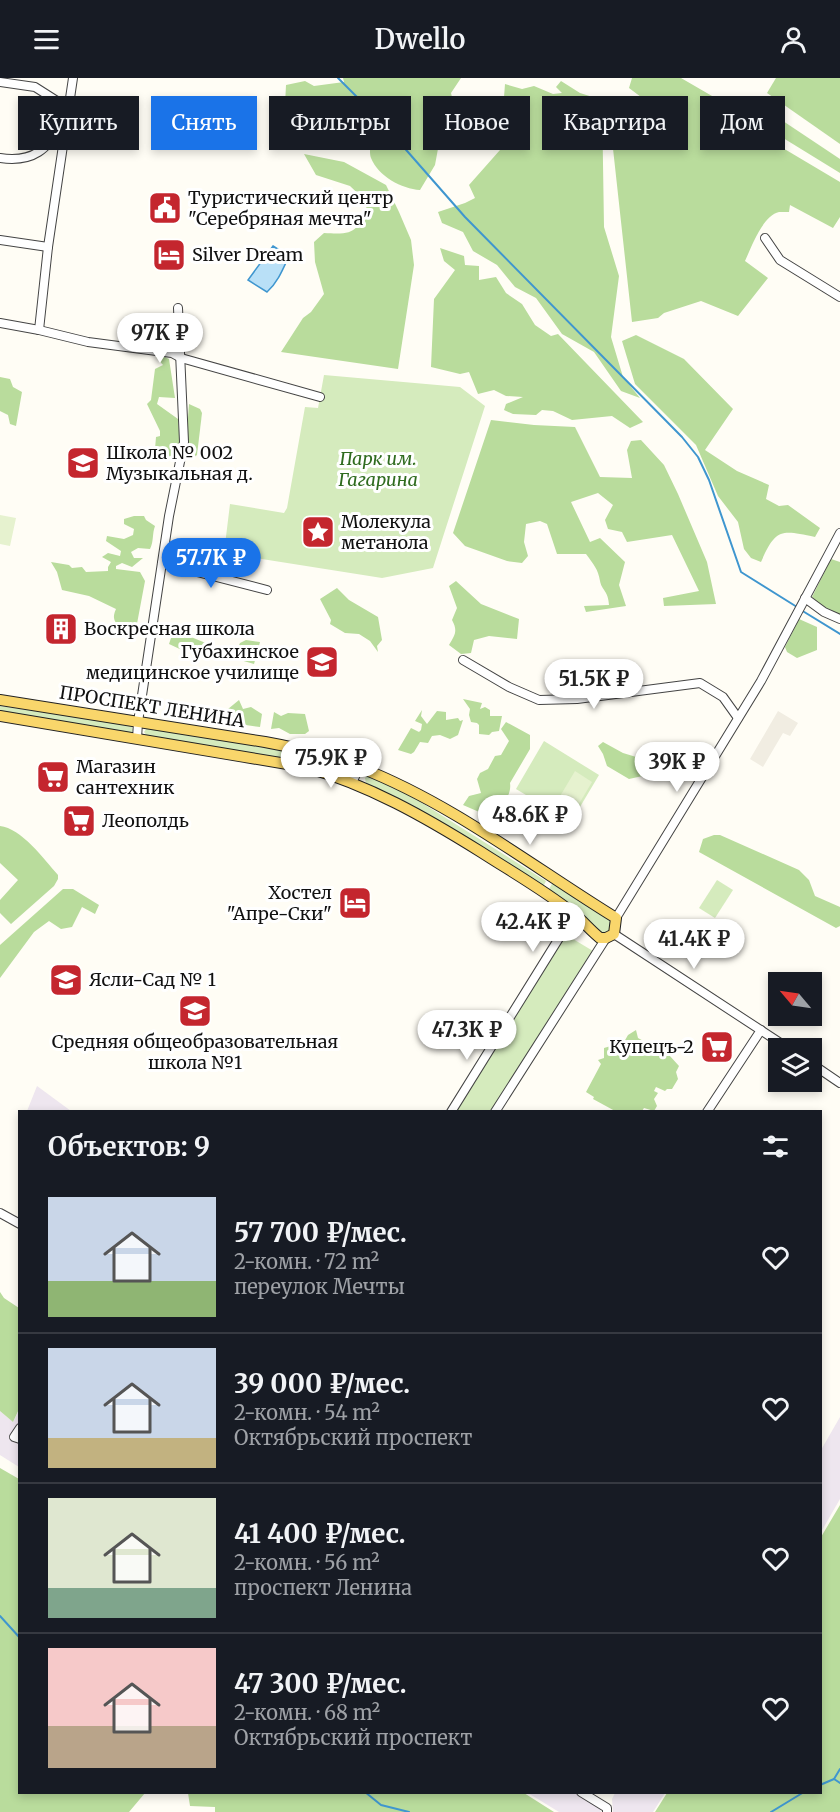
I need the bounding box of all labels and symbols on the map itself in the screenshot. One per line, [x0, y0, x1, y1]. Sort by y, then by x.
place label: Туристический центр "Серебряная мечта" [188, 186, 393, 230]
public building icon: Туристический центр "Серебряная мечта" [147, 190, 183, 226]
hotel icon: Silver Dream [151, 237, 187, 273]
place label: Silver Dream [192, 243, 304, 266]
pin: 97K ₽ [118, 313, 202, 364]
place label: Школа № 002 Музыкальная д. [106, 441, 253, 485]
school or university icon: Школа № 002 Музыкальная д. [65, 445, 101, 481]
park label: Парк им. Гагарина [338, 447, 418, 491]
place label: Молекула метанола [341, 510, 431, 554]
place icon: Молекула метанола [300, 514, 336, 550]
pin: 57.7K ₽ [156, 538, 266, 589]
building icon: Воскресная школа [43, 611, 79, 647]
place label: Воскресная школа [84, 617, 255, 640]
place label: Губахинское медицинское училище [86, 640, 299, 684]
school or university icon: Губахинское медицинское училище [304, 644, 340, 680]
pin: 51.5K ₽ [539, 659, 649, 710]
street label: ПРОСПЕКТ ЛЕНИНА [58, 680, 247, 733]
pin: 75.9K ₽ [276, 738, 386, 789]
pin: 39K ₽ [635, 742, 719, 793]
place label: Магазин сантехник [76, 755, 175, 799]
supermarket icon: Магазин сантехник [35, 759, 71, 795]
pin: 48.6K ₽ [475, 795, 585, 846]
supermarket icon: Леополдь [61, 803, 97, 839]
place label: Леополдь [102, 809, 189, 832]
place label: Хостел "Апре-Ски" [227, 881, 332, 925]
hotel icon: Хостел "Апре-Ски" [337, 885, 373, 921]
pin: 42.4K ₽ [478, 902, 588, 953]
pin: 41.4K ₽ [639, 919, 749, 970]
school or university icon: Ясли-Сад № 1 [48, 962, 84, 998]
place label: Ясли-Сад № 1 [89, 968, 216, 991]
north arrow [768, 972, 822, 1026]
school or university icon: Средняя общеобразовательная школа №1 [177, 993, 213, 1029]
pin: 47.3K ₽ [412, 1010, 522, 1061]
supermarket icon: Купецъ-2 [699, 1029, 735, 1065]
place label: Средняя общеобразовательная школа №1 [52, 1030, 339, 1074]
place label: Купецъ-2 [609, 1035, 694, 1058]

